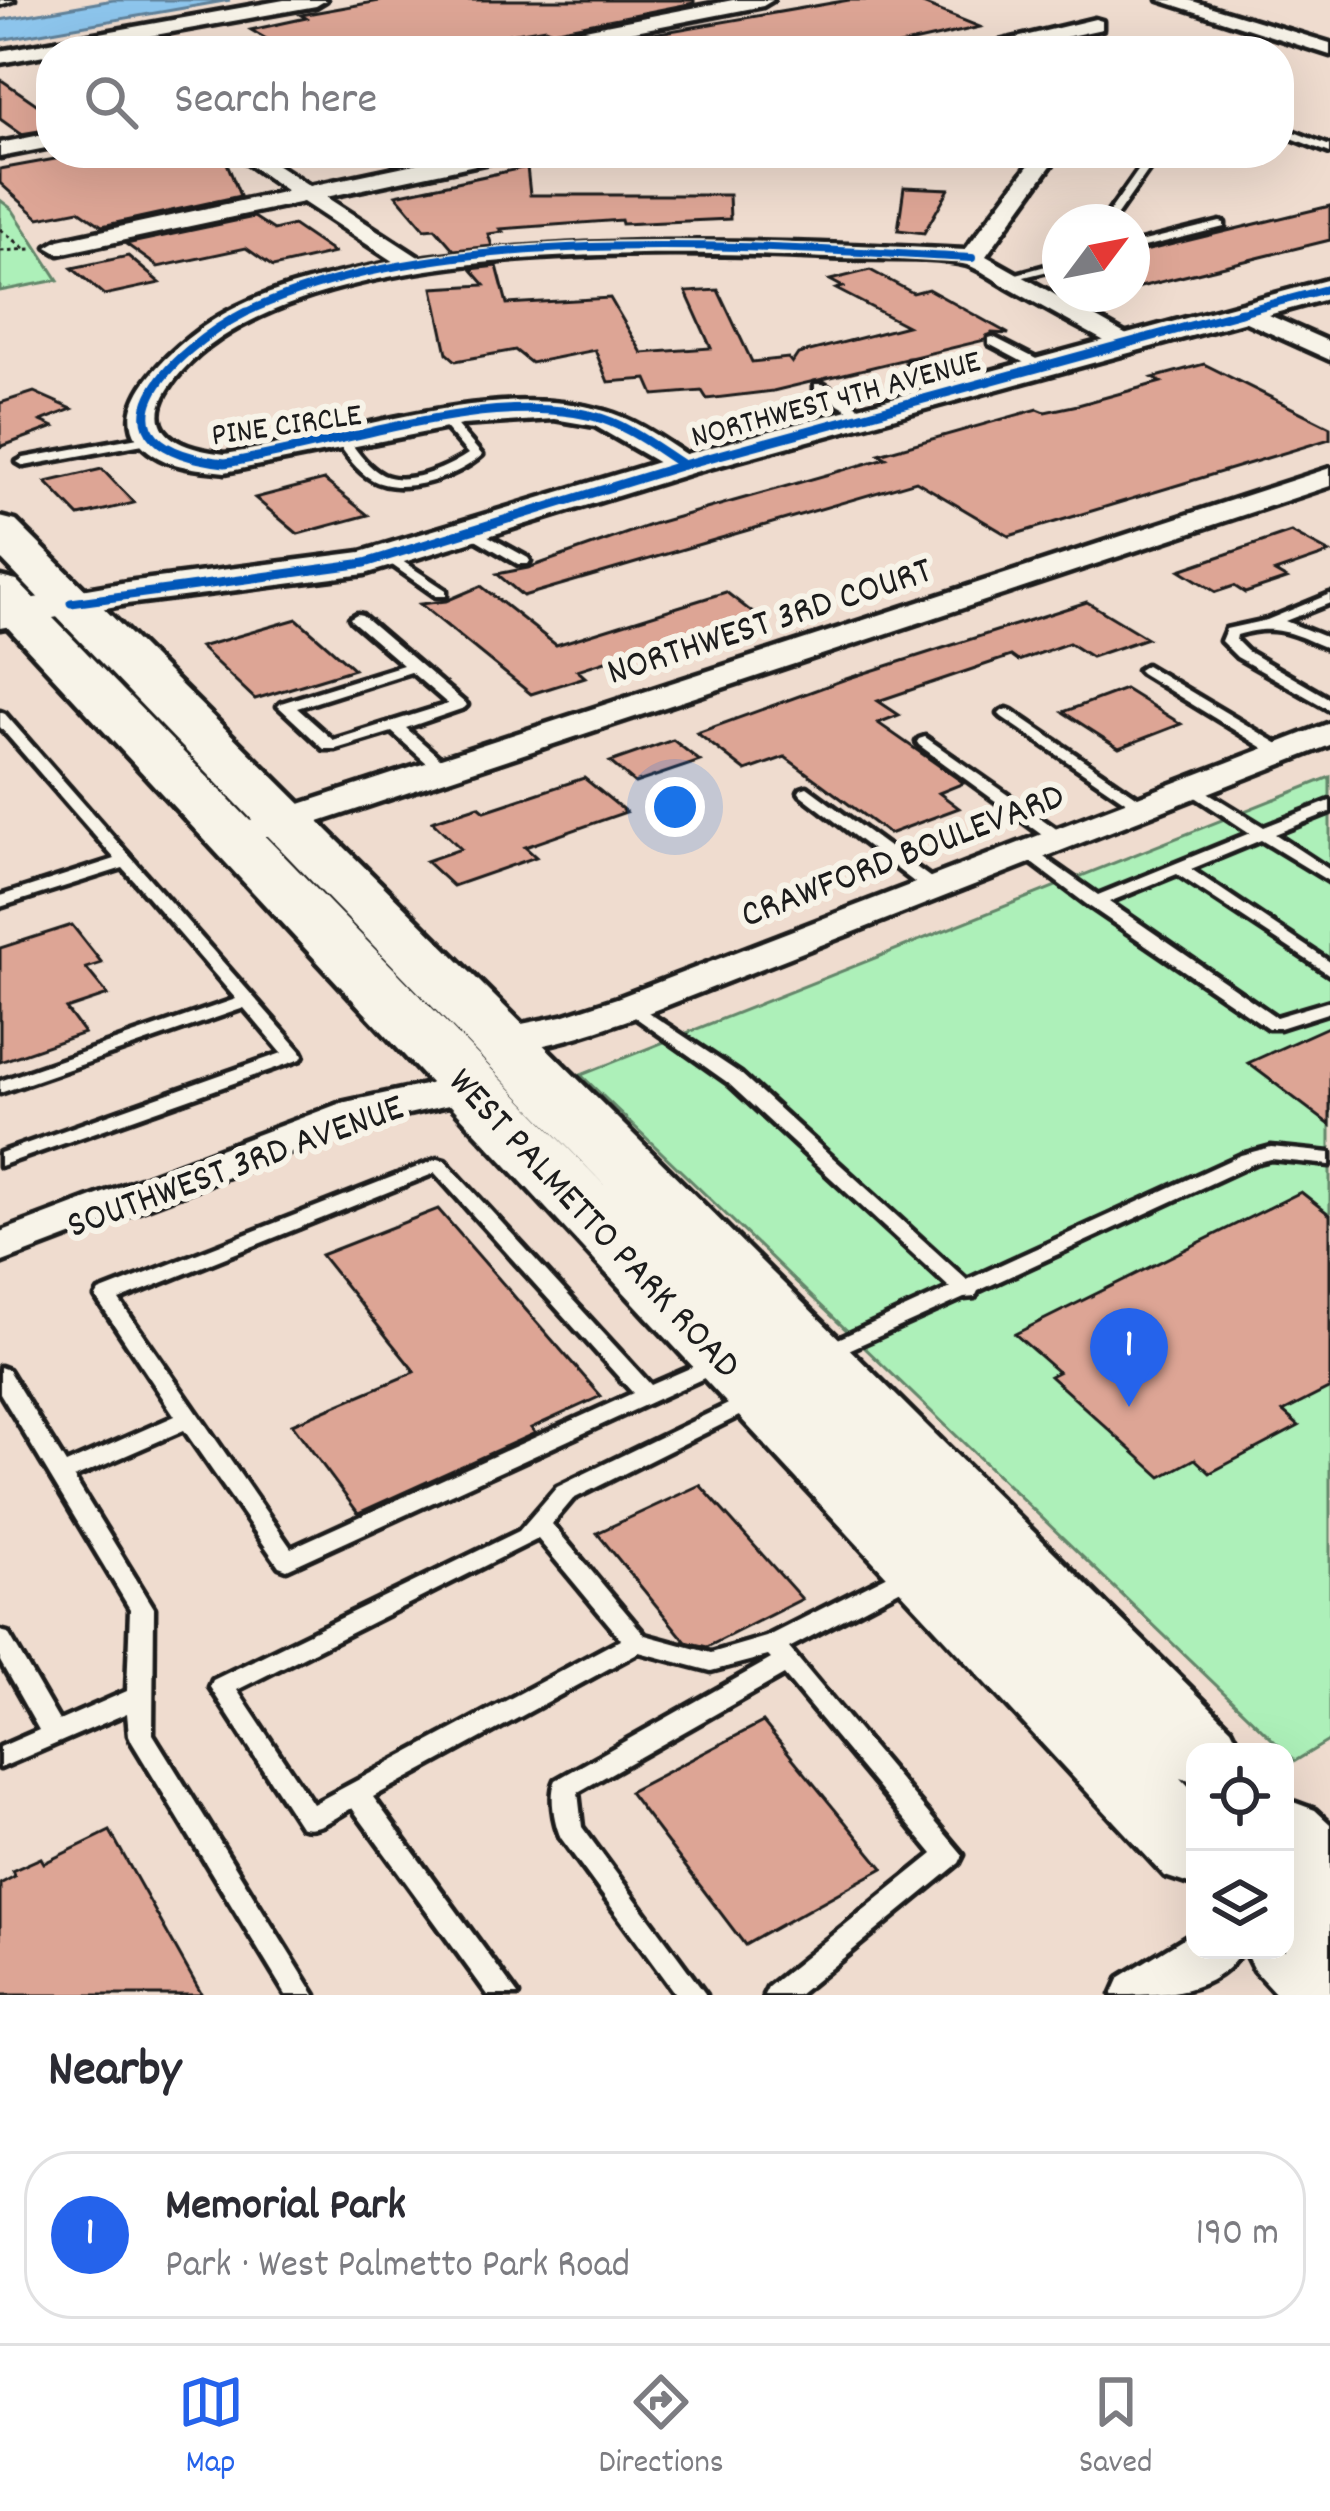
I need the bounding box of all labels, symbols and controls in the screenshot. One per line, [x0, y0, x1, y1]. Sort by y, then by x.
search box [36, 36, 1294, 168]
icon: search [78, 69, 144, 135]
text: Search here [174, 70, 377, 134]
north arrow [1042, 204, 1150, 312]
street label: NORTHWEST 4TH AVENUE [686, 340, 986, 463]
street label: PINE CIRCLE [209, 394, 365, 461]
street label: NORTHWEST 3RD COURT [601, 546, 940, 703]
street label: CRAWFORD BOULEVARD [734, 771, 1073, 945]
your location [645, 777, 705, 837]
street label: WEST PALMETTO PARK ROAD [433, 1058, 751, 1393]
street label: SOUTHWEST 3RD AVENUE [60, 1083, 413, 1256]
pin: 1 [1090, 1308, 1168, 1407]
map controls [1186, 1743, 1294, 1959]
button: locate [1186, 1743, 1294, 1851]
button: layers [1186, 1851, 1294, 1959]
text: Nearby [48, 2037, 181, 2109]
text: Memorial Park [165, 2176, 406, 2240]
text: 1 [86, 2208, 94, 2263]
text: 190 m [1196, 2208, 1279, 2263]
text: Park · West Palmetto Park Road [165, 2240, 630, 2295]
tab: Map [178, 2369, 244, 2488]
tab: Directions [599, 2369, 724, 2488]
tab: Saved [1079, 2369, 1152, 2488]

